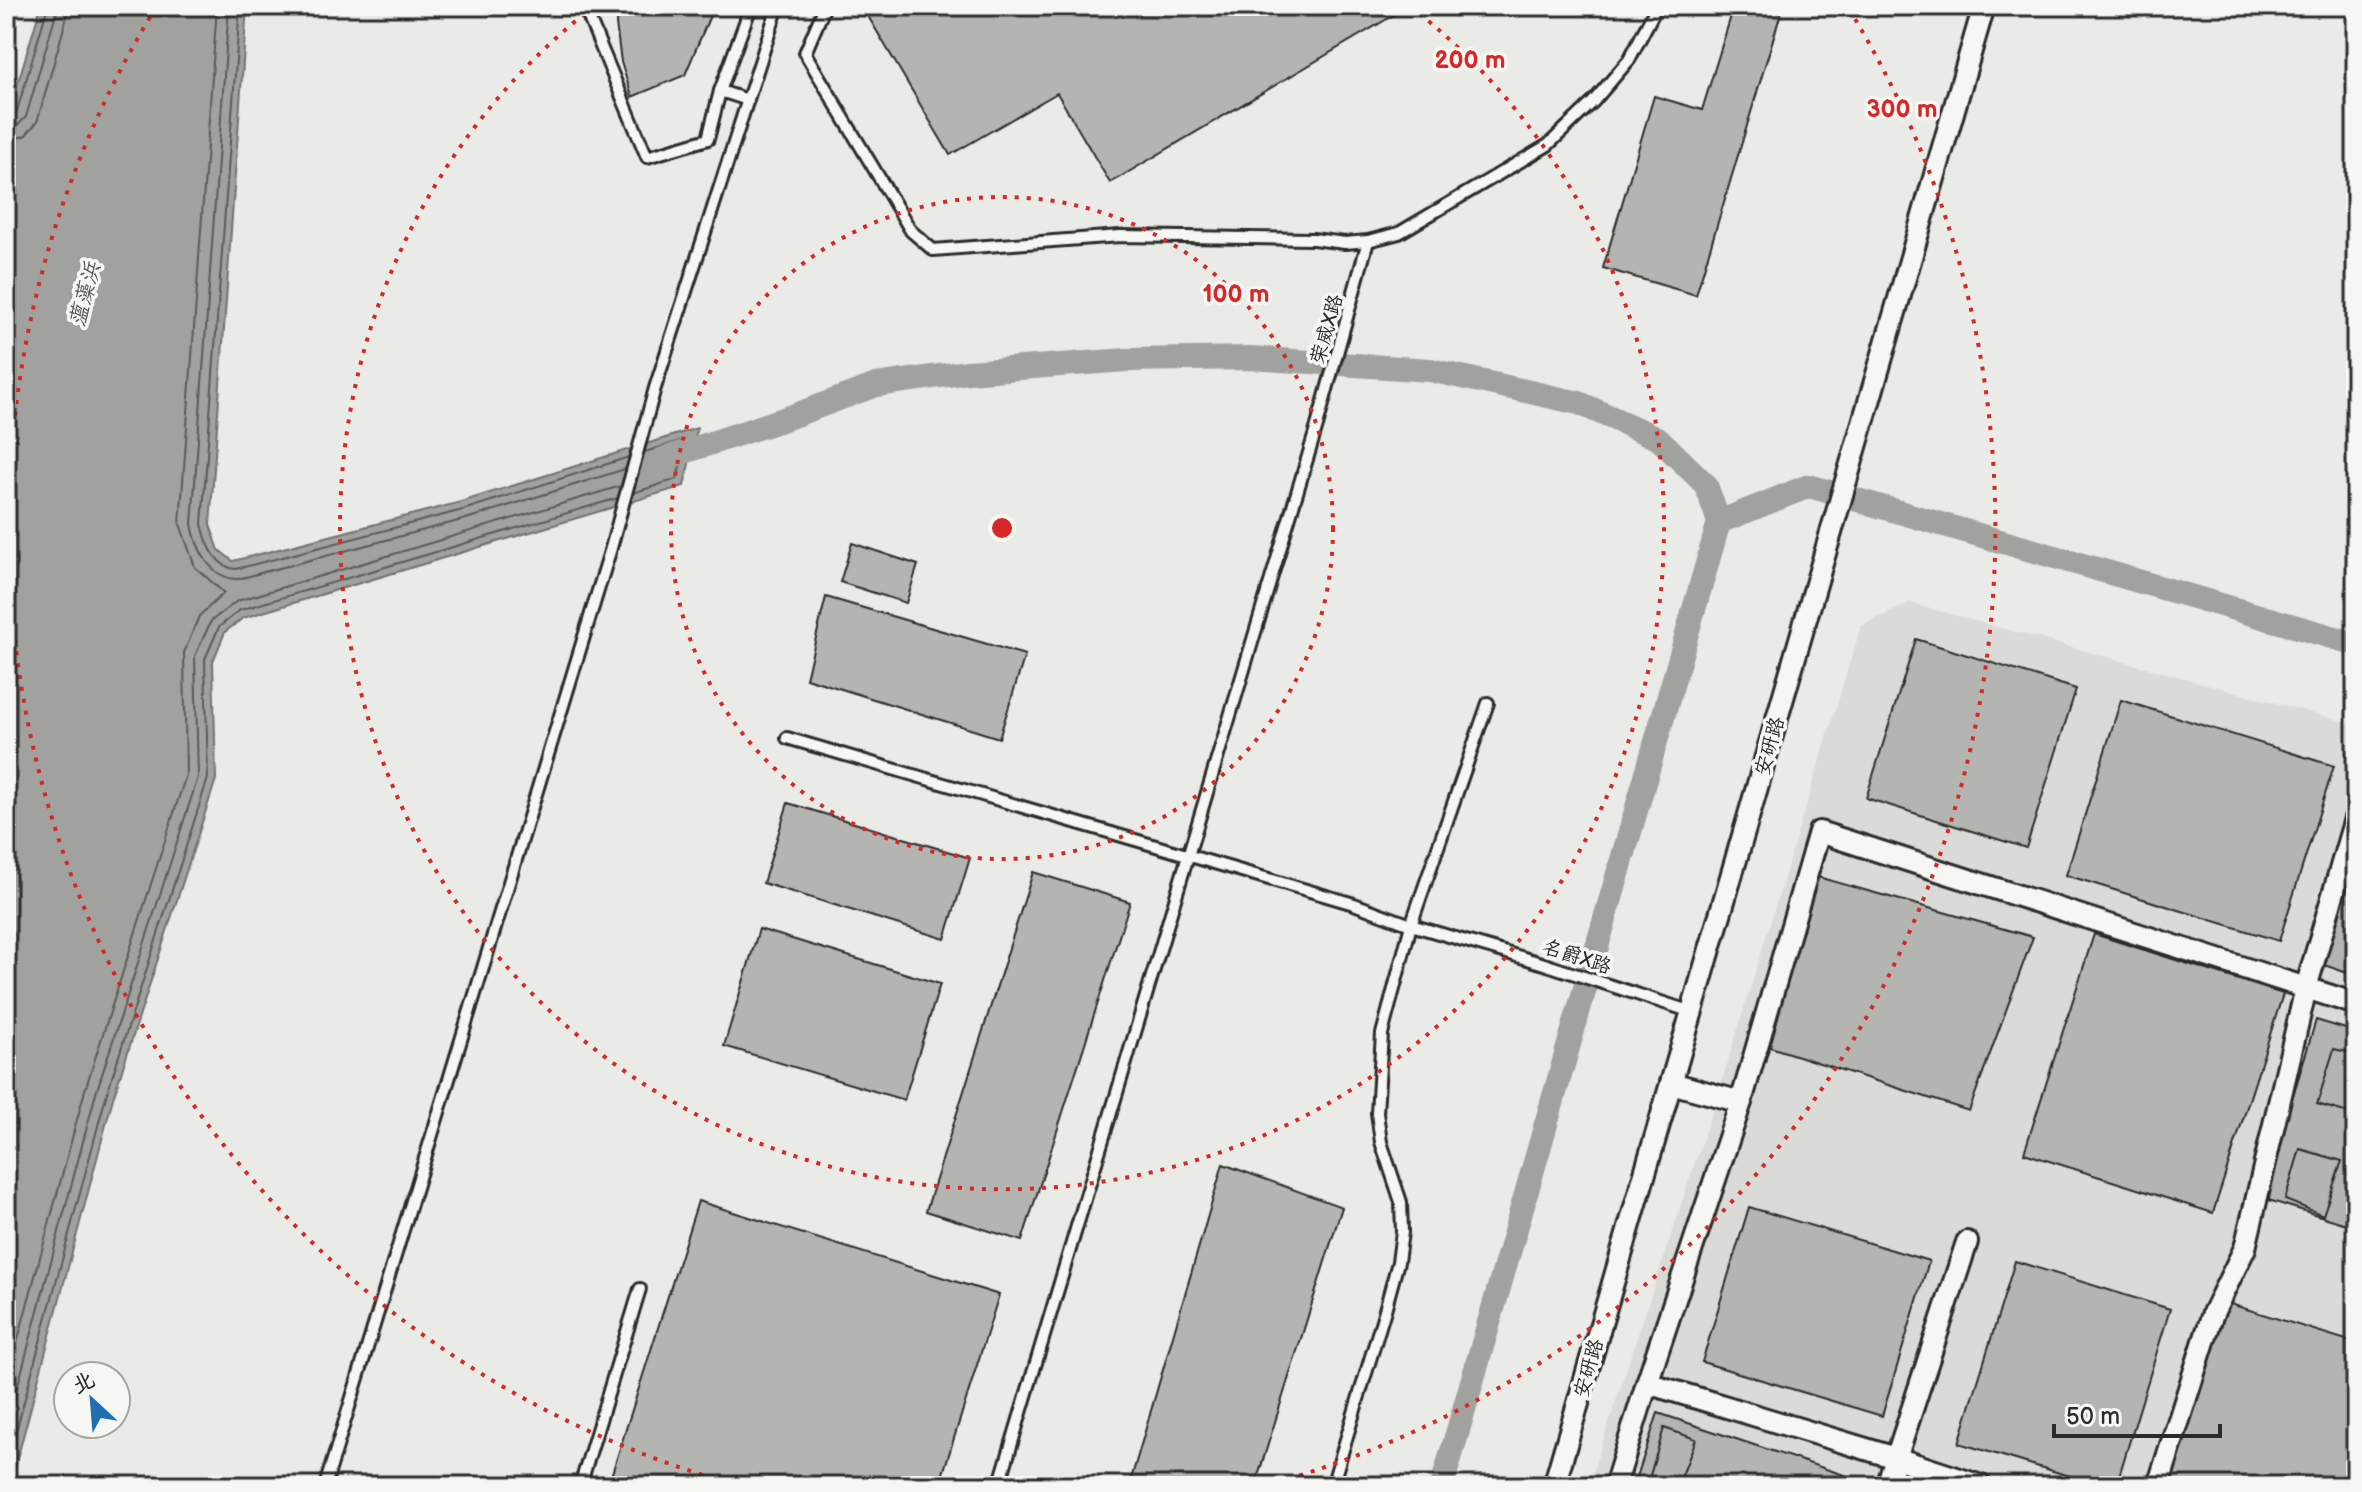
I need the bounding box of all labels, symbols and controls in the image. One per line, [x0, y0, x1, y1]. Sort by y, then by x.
text: 200 m [1435, 46, 1505, 75]
text: 300 m [1867, 95, 1937, 124]
water label: 蕰藻浜 [64, 258, 107, 330]
text: 100 m [1203, 280, 1269, 309]
street label: 荣威X路 [1306, 291, 1349, 367]
centre of rings [988, 514, 1016, 542]
street label: 安研路 [1750, 713, 1790, 778]
street label: 名爵X路 [1539, 935, 1615, 980]
street label: 安研路 [1569, 1335, 1609, 1400]
north arrow [52, 1360, 132, 1440]
text: 北 [68, 1366, 100, 1400]
scale bar [2054, 1388, 2220, 1438]
text: 50 m [2066, 1402, 2120, 1431]

